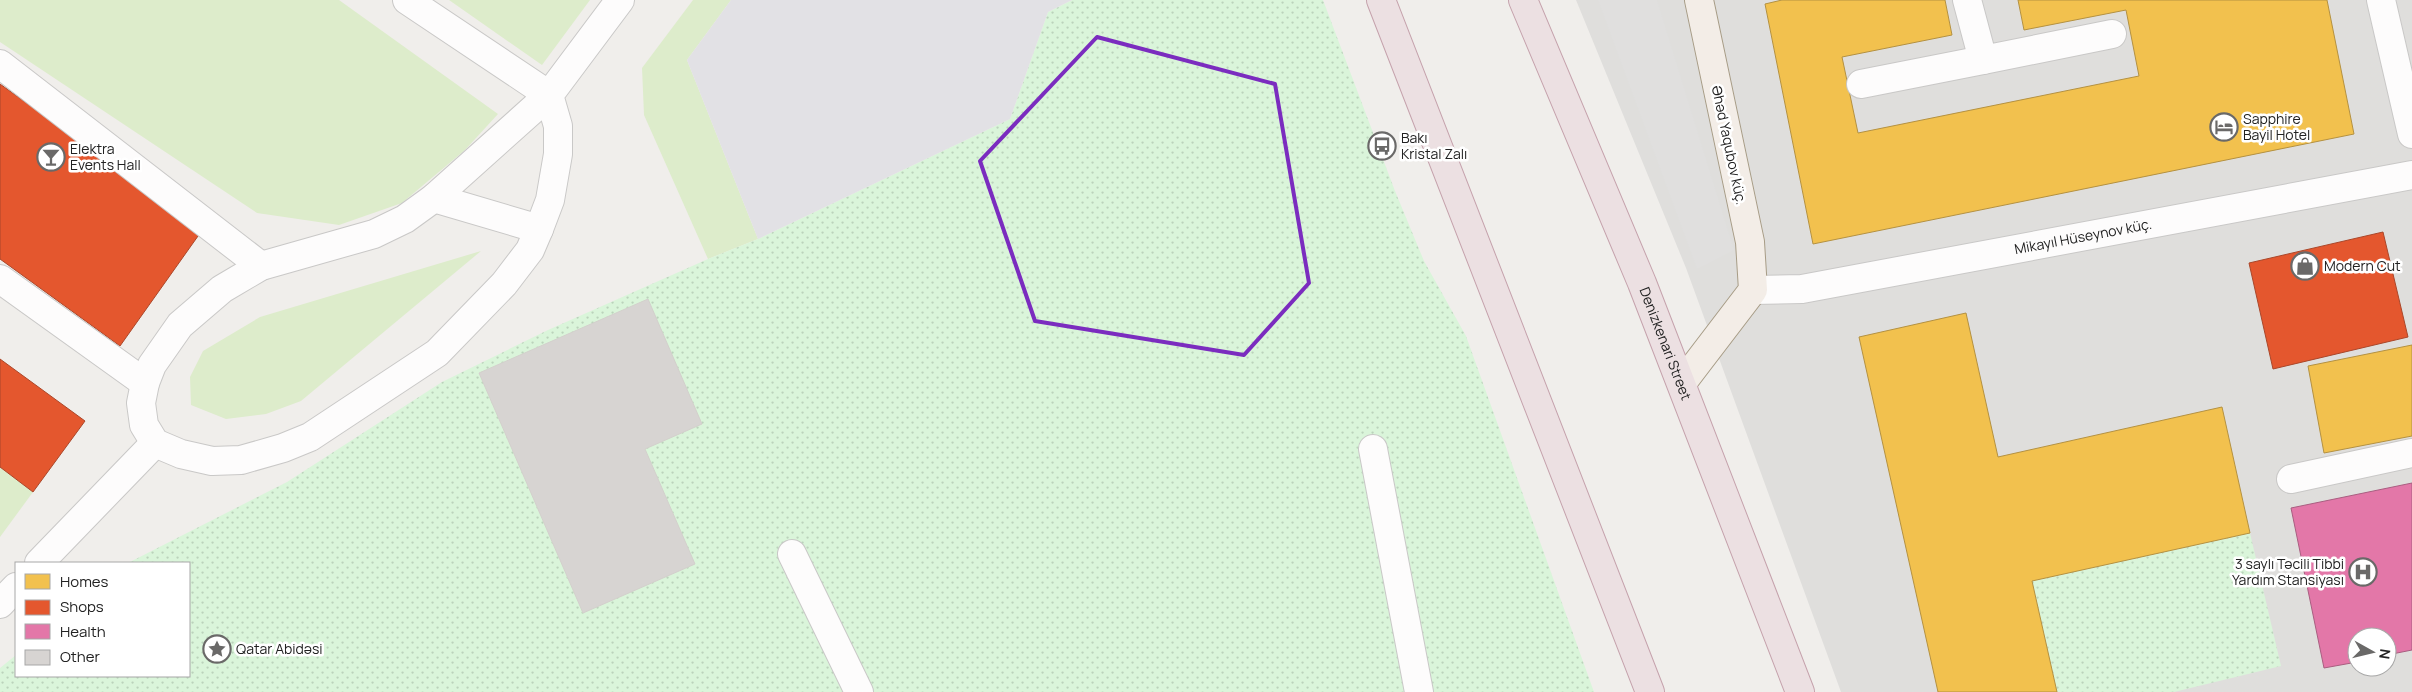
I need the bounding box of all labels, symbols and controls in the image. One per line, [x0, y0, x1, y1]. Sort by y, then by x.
street label: Əhəd Yaqubov küç. [1708, 83, 1751, 206]
place label: Sapphire Bayil Hotel [2243, 109, 2310, 144]
hotel icon: Sapphire Bayil Hotel [2209, 112, 2239, 142]
place label: Bakı Kristal Zalı [1401, 128, 1467, 163]
bus stop icon: Bakı Kristal Zalı [1367, 131, 1397, 161]
place label: Elektra Events Hall [70, 139, 141, 174]
bar icon: Elektra Events Hall [36, 142, 66, 172]
street label: Mikayıl Hüseynov küç. [2013, 214, 2153, 258]
shop icon: Modern Cut [2290, 251, 2320, 281]
place label: Modern Cut [2324, 256, 2401, 275]
street label: Denizkenari Street [1635, 284, 1696, 403]
place label: 3 saylı Təcili Tibbi Yardım Stansiyası [2232, 554, 2344, 589]
hospital icon: 3 saylı Təcili Tibbi Yardım Stansiyası [2348, 557, 2378, 587]
legend [15, 562, 190, 677]
text: Homes [60, 571, 109, 592]
text: Shops [60, 596, 104, 617]
text: Health [60, 621, 106, 642]
north arrow [2347, 627, 2397, 677]
place icon: Qatar Abidəsi [202, 634, 232, 664]
place label: Qatar Abidəsi [236, 639, 323, 658]
text: Other [60, 646, 101, 667]
text: N [2375, 648, 2395, 660]

